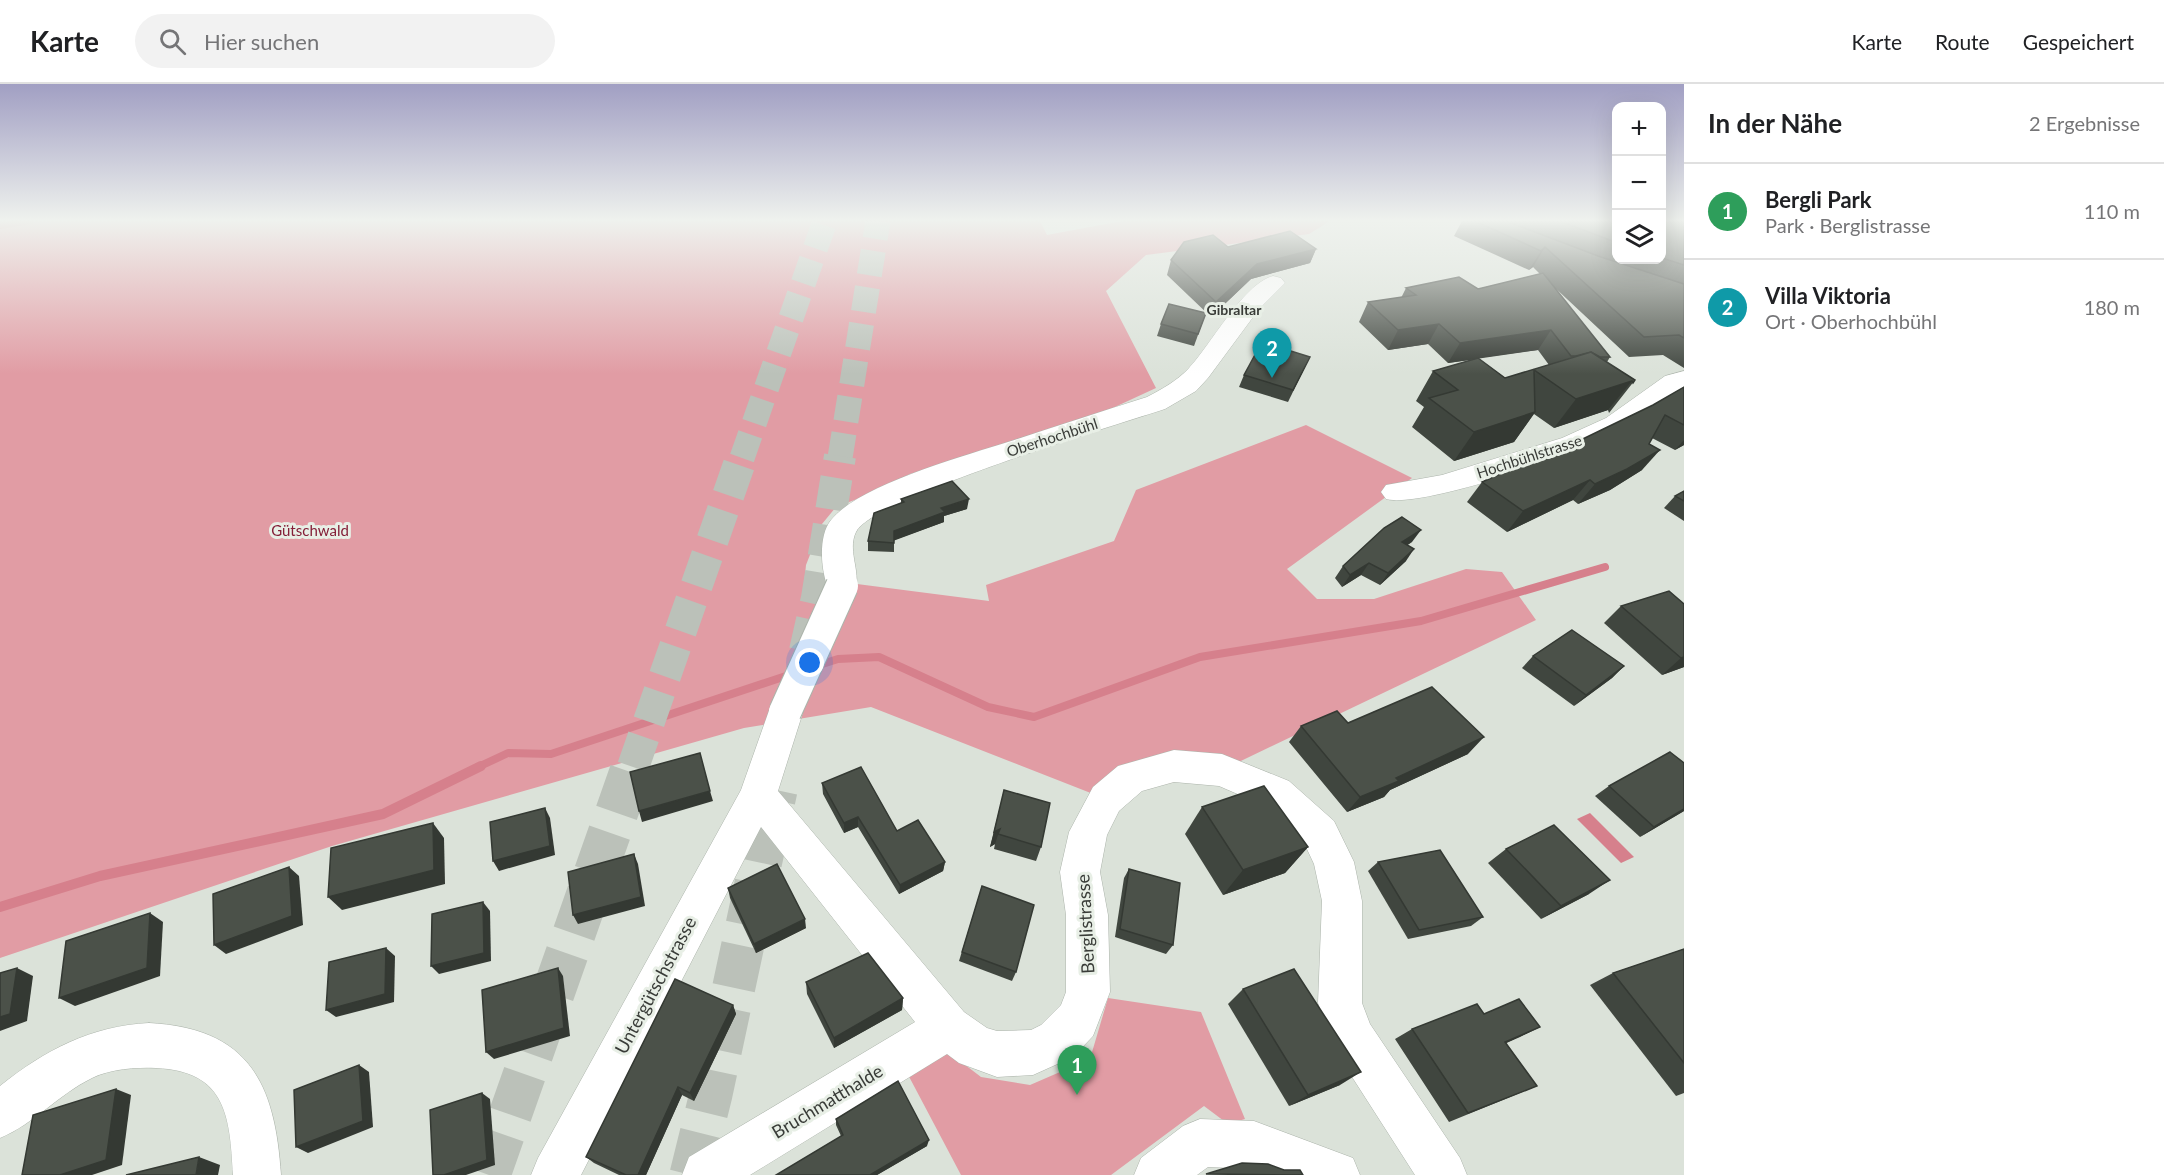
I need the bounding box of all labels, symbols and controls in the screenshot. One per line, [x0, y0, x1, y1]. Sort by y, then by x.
search box [135, 14, 555, 68]
text: Karte [30, 24, 99, 58]
icon: search [156, 25, 189, 58]
text: Hier suchen [204, 28, 319, 55]
text: Karte [1852, 29, 1902, 54]
text: Route [1935, 29, 1990, 54]
text: Gespeichert [2023, 29, 2134, 54]
map controls [1612, 102, 1666, 264]
button: + [1612, 102, 1666, 156]
text: In der Nähe [1708, 107, 1842, 139]
text: 2 Ergebnisse [2029, 111, 2140, 135]
button: − [1612, 156, 1666, 210]
text: Bergli Park [1765, 186, 1872, 213]
text: 1 [1722, 199, 1733, 223]
text: 110 m [2084, 199, 2140, 223]
button: layers [1612, 210, 1666, 264]
text: Park · Berglistrasse [1765, 213, 1931, 237]
text: Villa Viktoria [1765, 282, 1891, 309]
text: 2 [1722, 295, 1733, 319]
text: 180 m [2084, 295, 2140, 319]
district label: Gibraltar [1207, 301, 1262, 318]
text: Ort · Oberhochbühl [1765, 309, 1937, 333]
pin: 2 [1252, 328, 1292, 378]
street label: Oberhochbühl [1004, 414, 1100, 460]
street label: Hochbühlstrasse [1474, 430, 1584, 481]
park label: Gütschwald [271, 521, 349, 539]
your location [795, 648, 824, 677]
street label: Berglistrasse [1071, 874, 1099, 974]
street label: Untergütschstrasse [610, 913, 700, 1057]
pin: 1 [1058, 1046, 1096, 1095]
street label: Bruchmatthalde [768, 1059, 886, 1143]

